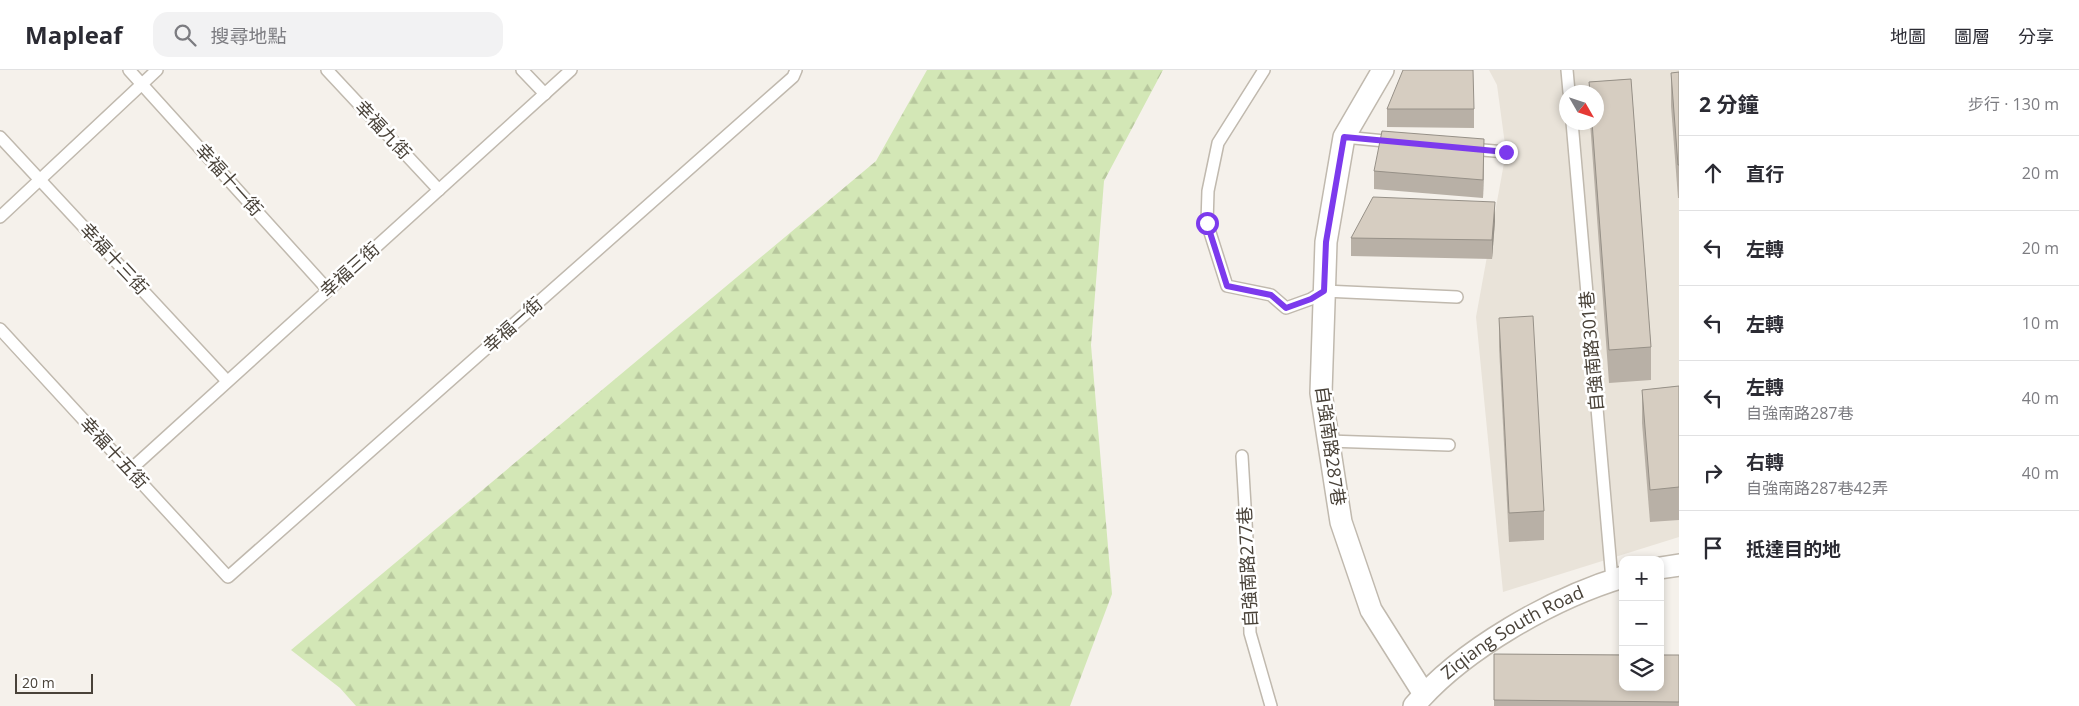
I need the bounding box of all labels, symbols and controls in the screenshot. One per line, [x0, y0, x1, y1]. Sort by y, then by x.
search box [153, 12, 503, 57]
text: Mapleaf [25, 18, 123, 51]
icon: search [171, 21, 199, 49]
text: 搜尋地點 [211, 23, 287, 49]
text: 地圖 [1890, 24, 1926, 48]
text: 圖層 [1954, 24, 1990, 48]
text: 分享 [2018, 24, 2054, 48]
north arrow [1559, 85, 1604, 130]
text: 2 分鐘 [1699, 90, 1758, 118]
text: 步行 · 130 m [1968, 93, 2059, 115]
street label: 幸福九街 [350, 95, 417, 164]
street label: 幸福十一街 [191, 138, 269, 221]
route end [1495, 141, 1518, 164]
icon: ahead [1699, 159, 1727, 187]
text: 直行 [1746, 161, 1784, 187]
text: 20 m [2022, 162, 2059, 184]
route start [1196, 212, 1219, 235]
street label: 幸福十三街 [75, 217, 154, 299]
icon: left [1699, 234, 1727, 262]
street label: 幸福三街 [315, 236, 384, 302]
text: 左轉 [1746, 236, 1784, 262]
text: 20 m [2022, 237, 2059, 259]
street label: 自強南路301巷 [1574, 290, 1608, 412]
street label: 幸福一街 [478, 291, 547, 357]
icon: left [1699, 309, 1727, 337]
text: 左轉 [1746, 311, 1784, 337]
text: 10 m [2022, 312, 2059, 334]
text: 左轉 [1746, 374, 1784, 400]
street label: 自強南路287巷 [1311, 384, 1351, 507]
icon: left [1699, 384, 1727, 412]
text: 40 m [2022, 387, 2059, 409]
text: 自強南路287巷 [1746, 402, 1853, 424]
street label: 幸福十五街 [75, 411, 154, 493]
text: 右轉 [1746, 449, 1784, 475]
icon: right [1699, 459, 1727, 487]
text: 40 m [2022, 462, 2059, 484]
text: 自強南路287巷42弄 [1746, 477, 1888, 499]
street label: 自強南路277巷 [1232, 506, 1262, 628]
icon: arrive [1699, 534, 1727, 562]
text: 抵達目的地 [1746, 536, 1841, 562]
map controls [1619, 556, 1664, 691]
button: + [1619, 556, 1664, 601]
street label: Ziqiang South Road [1435, 580, 1587, 684]
button: − [1619, 601, 1664, 646]
button: layers [1619, 646, 1664, 691]
scale bar [15, 671, 92, 694]
text: 20 m [22, 673, 55, 692]

